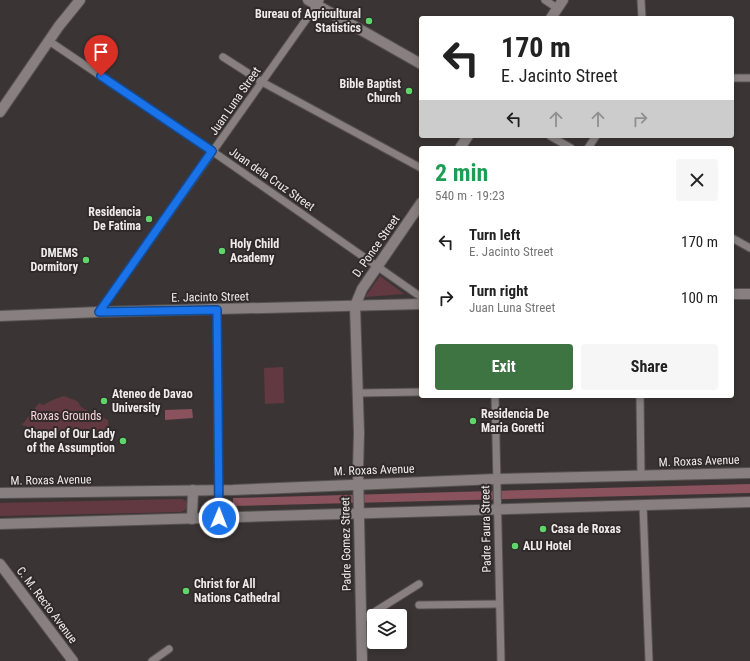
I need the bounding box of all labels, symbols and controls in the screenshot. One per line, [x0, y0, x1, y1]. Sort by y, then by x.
place label: Bureau of Agricultural Statistics [255, 7, 362, 35]
marker: Bureau of Agricultural Statistics [364, 16, 374, 26]
text: 170 m [501, 31, 571, 64]
icon: left [435, 32, 487, 84]
pin [84, 35, 118, 76]
icon: arrive [90, 41, 112, 63]
street label: Juan Luna Street [206, 64, 264, 138]
text: E. Jacinto Street [501, 65, 618, 86]
place label: Bible Baptist Church [340, 77, 401, 105]
marker: Bible Baptist Church [404, 86, 414, 96]
icon: left [503, 108, 525, 130]
icon: ahead [545, 108, 567, 130]
icon: ahead [587, 108, 609, 130]
icon: right [629, 108, 651, 130]
street label: Juan dela Cruz Street [227, 144, 318, 214]
text: 2 min [435, 159, 488, 187]
button: close [676, 159, 718, 201]
text: 540 m · 19:23 [435, 188, 505, 203]
place label: Residencia De Fatima [88, 205, 141, 233]
street label: D. Ponce Street [349, 212, 403, 280]
marker: Residencia De Fatima [144, 214, 154, 224]
text: Turn left [469, 226, 520, 244]
icon: left [435, 231, 457, 253]
text: 170 m [681, 233, 718, 251]
place label: Holy Child Academy [230, 237, 279, 265]
text: E. Jacinto Street [469, 244, 553, 259]
place label: DMEMS Dormitory [30, 246, 79, 274]
marker: Holy Child Academy [217, 246, 227, 256]
marker: DMEMS Dormitory [81, 255, 91, 265]
text: Turn right [469, 282, 528, 300]
icon: right [435, 287, 457, 309]
street label: E. Jacinto Street [171, 289, 249, 305]
text: 100 m [681, 289, 718, 307]
text: Juan Luna Street [469, 300, 555, 315]
button: Exit [435, 344, 573, 390]
button: Share [581, 344, 718, 390]
place label: Ateneo de Davao University [112, 387, 193, 415]
marker: Ateneo de Davao University [99, 396, 109, 406]
place label: Residencia De Maria Goretti [481, 407, 549, 435]
park label: Roxas Grounds [30, 409, 102, 423]
marker: Residencia De Maria Goretti [468, 416, 478, 426]
place label: Chapel of Our Lady of the Assumption [24, 427, 116, 455]
marker: Chapel of Our Lady of the Assumption [118, 436, 128, 446]
street label: M. Roxas Avenue [658, 453, 740, 469]
street label: M. Roxas Avenue [333, 462, 415, 478]
street label: M. Roxas Avenue [10, 472, 92, 488]
street label: Padre Faura Street [478, 485, 494, 573]
street label: Padre Gomez Street [338, 496, 354, 591]
position arrow [198, 497, 240, 539]
place label: Casa de Roxas [551, 522, 621, 536]
marker: Casa de Roxas [538, 524, 548, 534]
place label: ALU Hotel [523, 539, 571, 553]
marker: ALU Hotel [510, 541, 520, 551]
street label: C. M. Recto Avenue [14, 564, 80, 646]
place label: Christ for All Nations Cathedral [194, 577, 280, 605]
marker: Christ for All Nations Cathedral [181, 586, 191, 596]
map controls [367, 609, 407, 649]
button: layers [367, 609, 407, 649]

